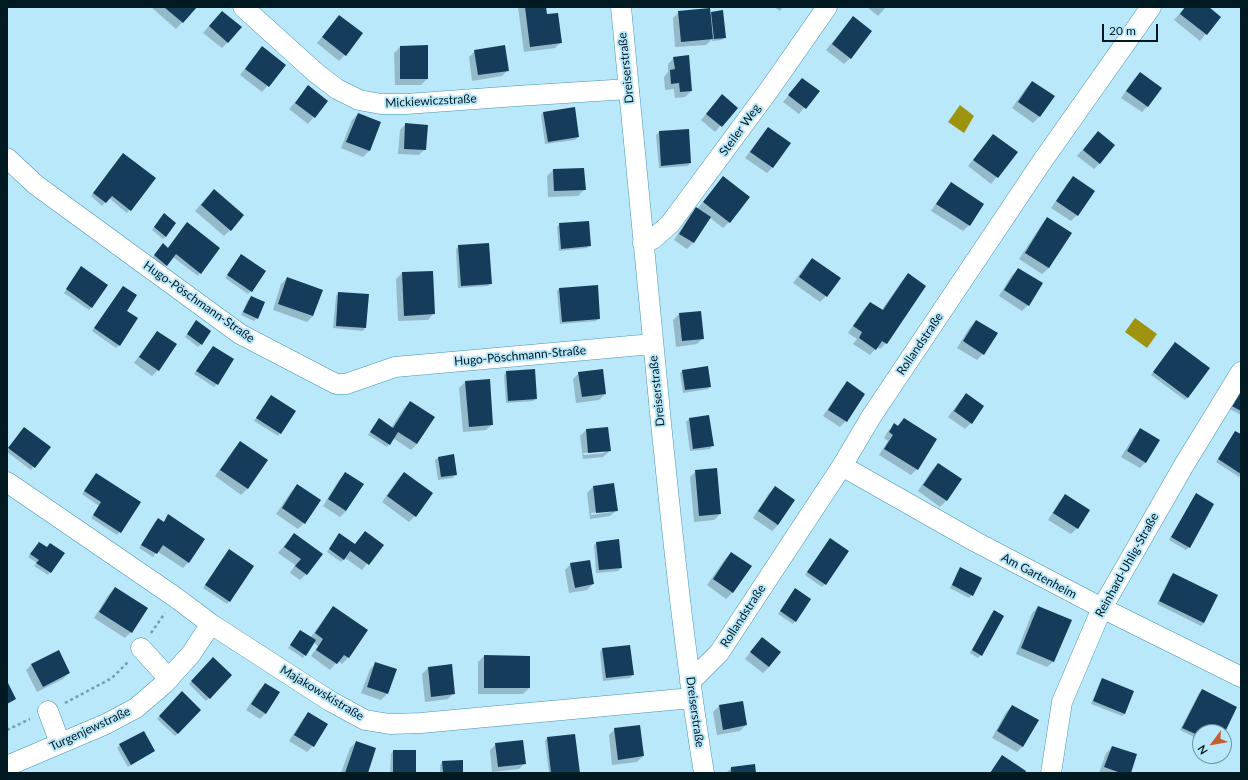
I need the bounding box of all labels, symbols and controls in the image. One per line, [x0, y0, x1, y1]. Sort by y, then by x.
scale bar [1104, 16, 1160, 42]
text: 20 m [1109, 23, 1136, 38]
street label: Dreiserstraße [615, 32, 637, 104]
street label: Mickiewiczstraße [385, 91, 477, 111]
street label: Steiler Weg [716, 101, 764, 159]
street label: Hugo-Pöschmann-Straße [141, 258, 257, 346]
street label: Rollandstraße [894, 310, 946, 378]
street label: Hugo-Pöschmann-Straße [454, 343, 586, 369]
street label: Dreiserstraße [646, 355, 668, 427]
street label: Reinhard-Uhlig-Straße [1092, 510, 1162, 620]
street label: Am Gartenheim [999, 550, 1079, 602]
street label: Rollandstraße [717, 582, 769, 650]
street label: Majakowskistraße [278, 662, 366, 724]
street label: Dreiserstraße [683, 676, 707, 748]
street label: Turgenjewstraße [47, 704, 133, 754]
north arrow [1192, 724, 1232, 764]
text: N [1194, 743, 1210, 757]

